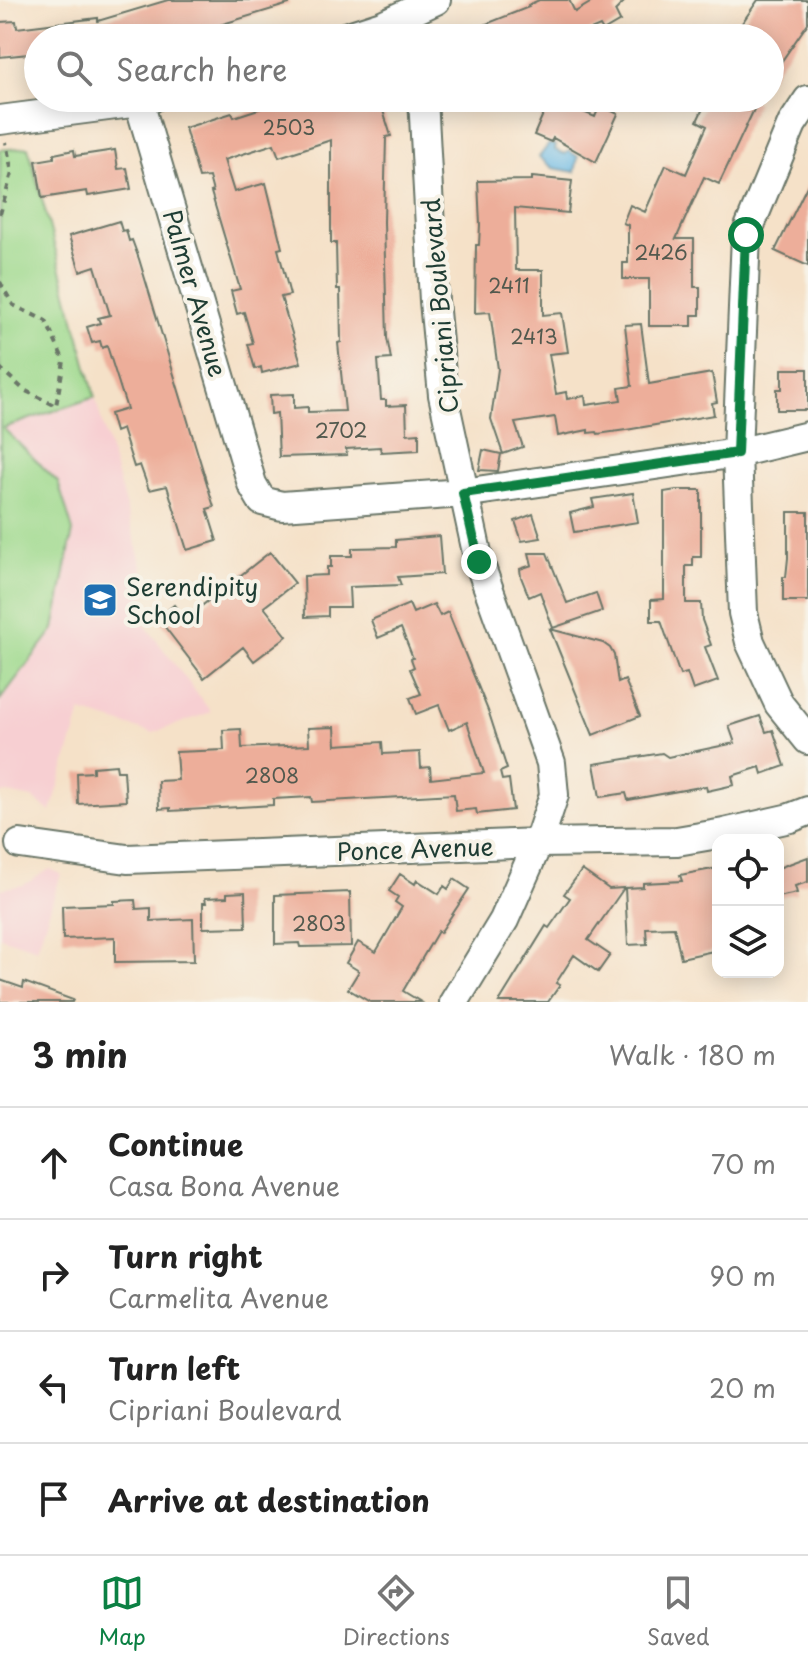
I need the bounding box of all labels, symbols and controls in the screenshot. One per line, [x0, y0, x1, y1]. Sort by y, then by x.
search box [24, 24, 784, 112]
icon: search [52, 46, 96, 90]
text: Search here [116, 46, 288, 91]
house number: 2503 [263, 112, 315, 142]
street label: Cipriani Boulevard [412, 197, 466, 415]
street label: Palmer Avenue [155, 205, 237, 381]
route start [728, 217, 764, 253]
house number: 2426 [634, 237, 688, 267]
house number: 2411 [488, 270, 530, 300]
house number: 2413 [510, 321, 558, 351]
house number: 2702 [315, 415, 367, 445]
route end [461, 544, 497, 580]
place label: Serendipity School [126, 568, 258, 632]
school or university icon: Serendipity School [81, 581, 119, 619]
house number: 2808 [245, 760, 299, 790]
street label: Ponce Avenue [336, 827, 494, 869]
map controls [712, 834, 784, 978]
button: locate [712, 834, 784, 906]
button: layers [712, 906, 784, 978]
house number: 2803 [292, 908, 346, 938]
text: 3 min [32, 1028, 128, 1080]
text: Walk · 180 m [609, 1035, 776, 1074]
text: Continue [108, 1121, 243, 1166]
icon: ahead [32, 1141, 76, 1185]
text: 70 m [711, 1144, 776, 1183]
text: Casa Bona Avenue [108, 1166, 340, 1205]
text: Turn right [108, 1233, 263, 1278]
icon: right [32, 1253, 76, 1297]
text: 90 m [709, 1256, 776, 1295]
text: Carmelita Avenue [108, 1278, 329, 1317]
text: Turn left [108, 1345, 240, 1390]
icon: left [32, 1365, 76, 1409]
text: 20 m [709, 1368, 776, 1407]
text: Cipriani Boulevard [108, 1390, 342, 1429]
icon: arrive [32, 1477, 76, 1521]
text: Arrive at destination [108, 1477, 430, 1522]
tab: Map [99, 1571, 146, 1652]
tab: Directions [343, 1571, 450, 1652]
tab: Saved [647, 1571, 709, 1652]

